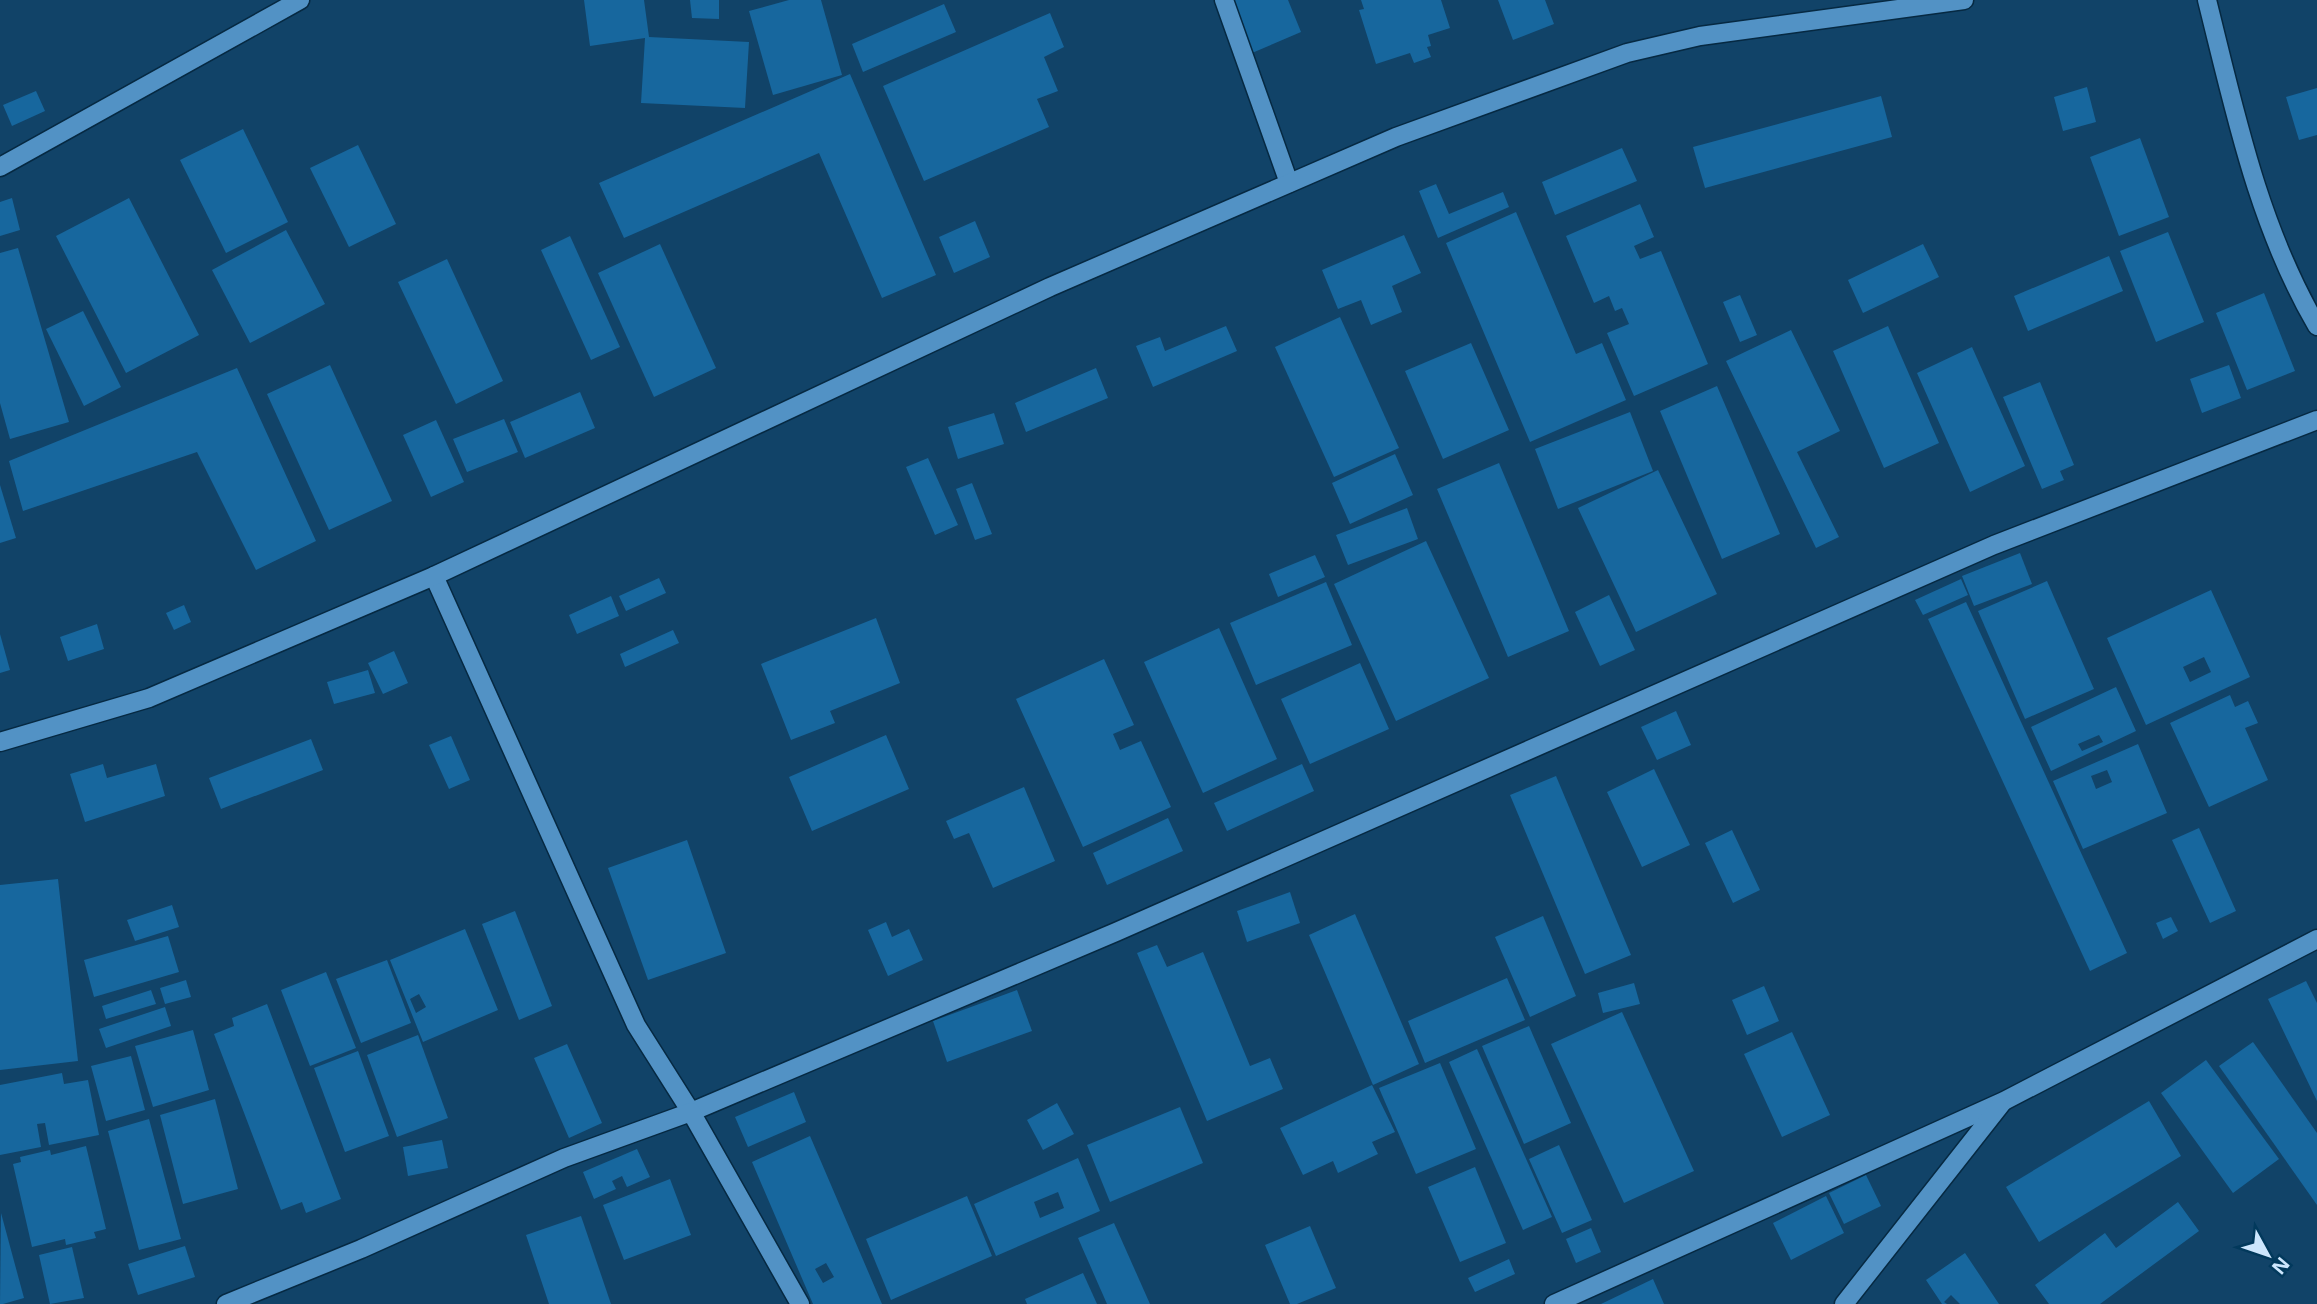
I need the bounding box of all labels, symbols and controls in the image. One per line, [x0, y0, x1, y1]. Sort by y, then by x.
north arrow [2233, 1220, 2303, 1290]
text: N [2266, 1252, 2296, 1280]

